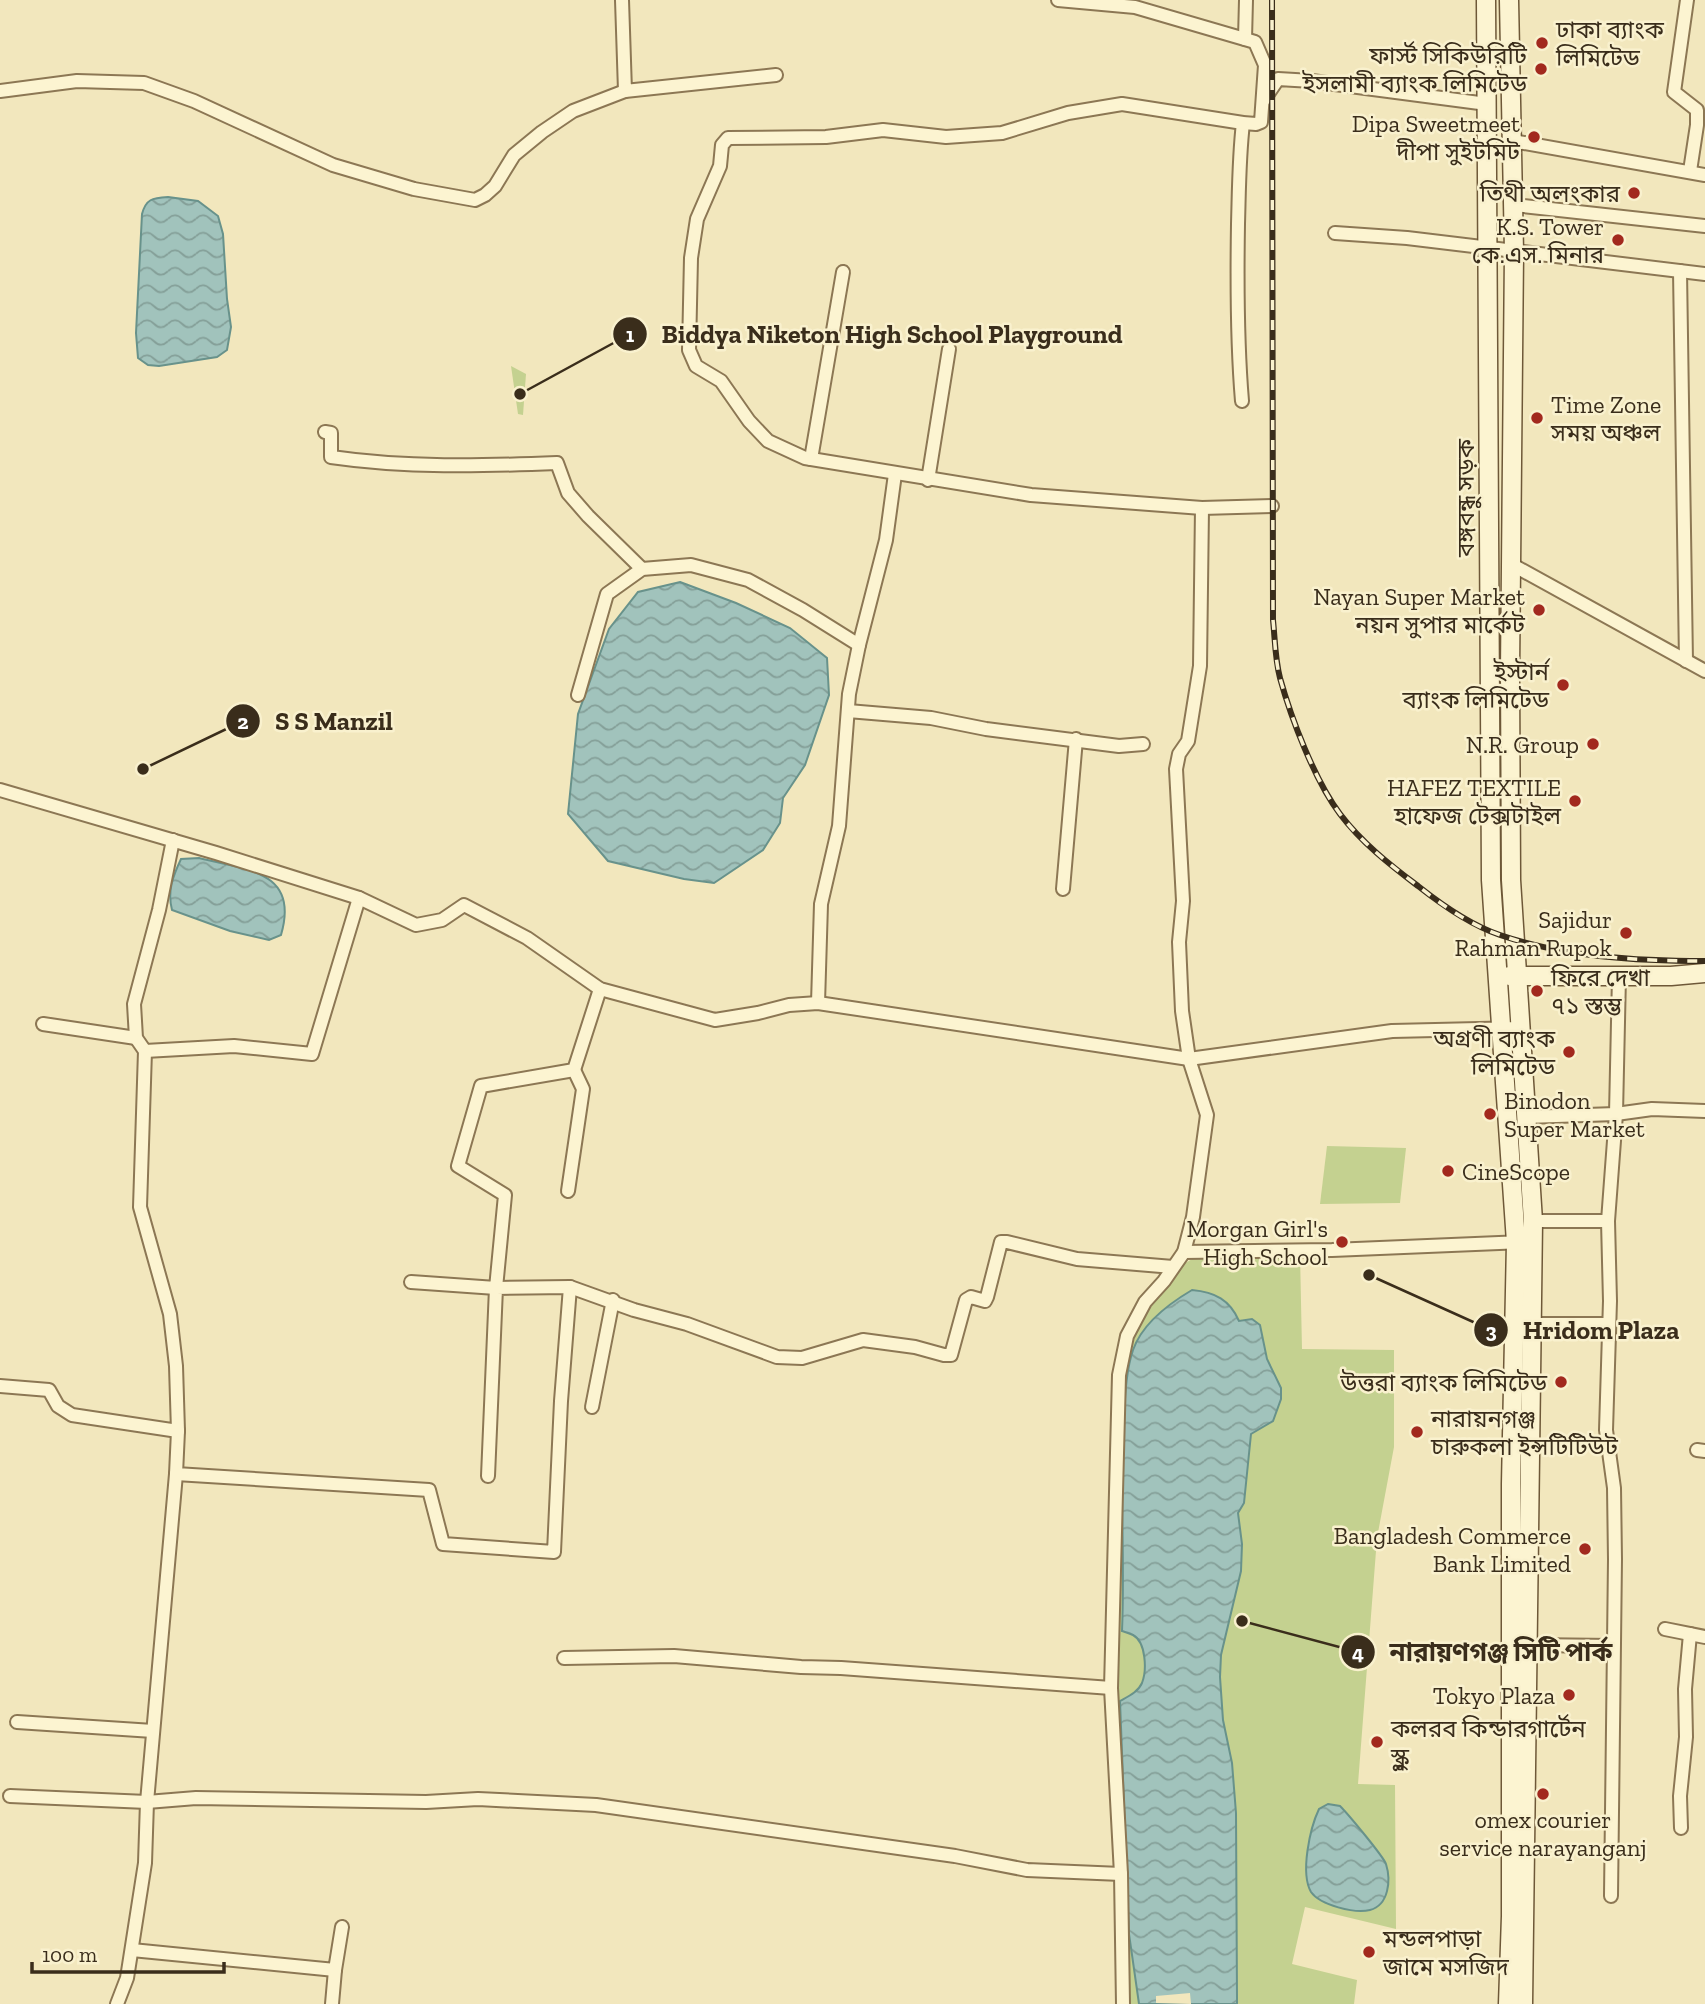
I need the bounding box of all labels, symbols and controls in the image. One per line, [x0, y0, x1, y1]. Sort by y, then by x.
place label: ঢাকা ব্যাংক লিমিটেড [1555, 15, 1664, 72]
marker: ঢাকা ব্যাংক লিমিটেড [1534, 35, 1550, 51]
place label: ফার্স্ট সিকিউরিটি ইসলামী ব্যাংক লিমিটেড [1301, 41, 1528, 98]
marker: ফার্স্ট সিকিউরিটি ইসলামী ব্যাংক লিমিটেড [1533, 61, 1549, 77]
place label: Dipa Sweetmeet দীপা সুইটমিট [1352, 109, 1521, 166]
marker: Dipa Sweetmeet দীপা সুইটমিট [1526, 129, 1542, 145]
place label: তিথী অলংকার [1479, 179, 1621, 208]
marker: তিথী অলংকার [1626, 185, 1642, 201]
place label: K.S. Tower কে.এস. মিনার [1472, 212, 1605, 269]
marker: K.S. Tower কে.এস. মিনার [1610, 232, 1626, 248]
callout: Biddya Niketon High School Playground [613, 311, 1137, 358]
text: Biddya Niketon High School Playground [662, 318, 1123, 350]
text: 1 [626, 322, 635, 347]
place label: Time Zone সময় অঞ্চল [1550, 390, 1661, 447]
marker: Time Zone সময় অঞ্চল [1529, 410, 1545, 426]
street label: বঙ্গবন্ধু সড়ক [1451, 438, 1482, 558]
place label: Nayan Super Market নয়ন সুপার মার্কেট [1313, 582, 1526, 639]
marker: Nayan Super Market নয়ন সুপার মার্কেট [1531, 602, 1547, 618]
place label: ইস্টার্ন ব্যাংক লিমিটেড [1402, 657, 1551, 714]
marker: ইস্টার্ন ব্যাংক লিমিটেড [1555, 677, 1571, 693]
callout: S S Manzil [226, 698, 407, 745]
text: S S Manzil [275, 705, 393, 737]
text: 2 [237, 709, 249, 734]
place label: N.R. Group [1466, 730, 1579, 759]
marker: N.R. Group [1585, 736, 1601, 752]
place label: HAFEZ TEXTILE হাফেজ টেক্সটাইল [1387, 773, 1561, 830]
marker: HAFEZ TEXTILE হাফেজ টেক্সটাইল [1567, 793, 1583, 809]
place label: Sajidur Rahman Rupok [1454, 905, 1613, 962]
marker: Sajidur Rahman Rupok [1618, 925, 1634, 941]
place label: ফিরে দেখা ৭১ স্তম্ভ [1550, 963, 1651, 1020]
marker: ফিরে দেখা ৭১ স্তম্ভ [1529, 983, 1545, 999]
place label: অগ্রণী ব্যাংক লিমিটেড [1432, 1024, 1556, 1081]
marker: অগ্রণী ব্যাংক লিমিটেড [1561, 1044, 1577, 1060]
place label: Binodon Super Market [1504, 1086, 1645, 1143]
marker: Binodon Super Market [1482, 1106, 1498, 1122]
place label: CineScope [1462, 1157, 1570, 1186]
marker: CineScope [1440, 1163, 1456, 1179]
place label: Morgan Girl's High School [1187, 1214, 1328, 1271]
marker: Morgan Girl's High School [1334, 1234, 1350, 1250]
callout: Hridom Plaza [1474, 1307, 1693, 1354]
text: Hridom Plaza [1523, 1314, 1679, 1346]
text: 3 [1485, 1318, 1497, 1343]
place label: উত্তরা ব্যাংক লিমিটেড [1339, 1368, 1548, 1397]
marker: উত্তরা ব্যাংক লিমিটেড [1553, 1374, 1569, 1390]
place label: নারায়নগঞ্জ চারুকলা ইন্সটিটিউট [1430, 1404, 1619, 1461]
marker: নারায়নগঞ্জ চারুকলা ইন্সটিটিউট [1409, 1424, 1425, 1440]
place label: Bangladesh Commerce Bank Limited [1333, 1521, 1571, 1578]
marker: Bangladesh Commerce Bank Limited [1577, 1541, 1593, 1557]
callout: নারায়ণগঞ্জ সিটি পার্ক [1340, 1629, 1626, 1676]
text: নারায়ণগঞ্জ সিটি পার্ক [1389, 1636, 1613, 1668]
text: 4 [1352, 1640, 1364, 1665]
place label: Tokyo Plaza [1433, 1681, 1555, 1710]
marker: Tokyo Plaza [1561, 1687, 1577, 1703]
place label: কলরব কিন্ডারগার্টেন স্কুল [1390, 1714, 1586, 1772]
marker: কলরব কিন্ডারগার্টেন স্কুল [1369, 1734, 1385, 1750]
marker: omex courier service narayanganj [1535, 1786, 1551, 1802]
place label: omex courier service narayanganj [1439, 1805, 1647, 1862]
place label: মন্ডলপাড়া জামে মসজিদ [1382, 1924, 1510, 1981]
scale bar [32, 1930, 224, 1974]
text: 100 m [42, 1942, 97, 1967]
marker: মন্ডলপাড়া জামে মসজিদ [1361, 1944, 1377, 1960]

